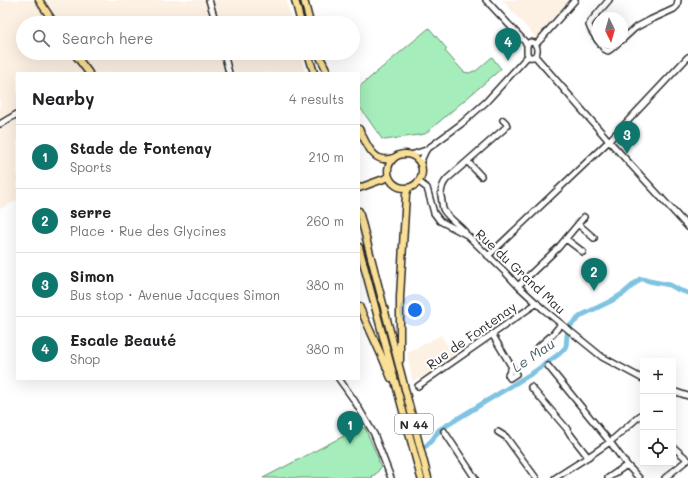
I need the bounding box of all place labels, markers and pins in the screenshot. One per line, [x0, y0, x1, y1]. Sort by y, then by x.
pin: 4 [495, 28, 521, 61]
pin: 3 [614, 121, 640, 154]
pin: 2 [581, 258, 607, 291]
pin: 1 [337, 411, 363, 444]

